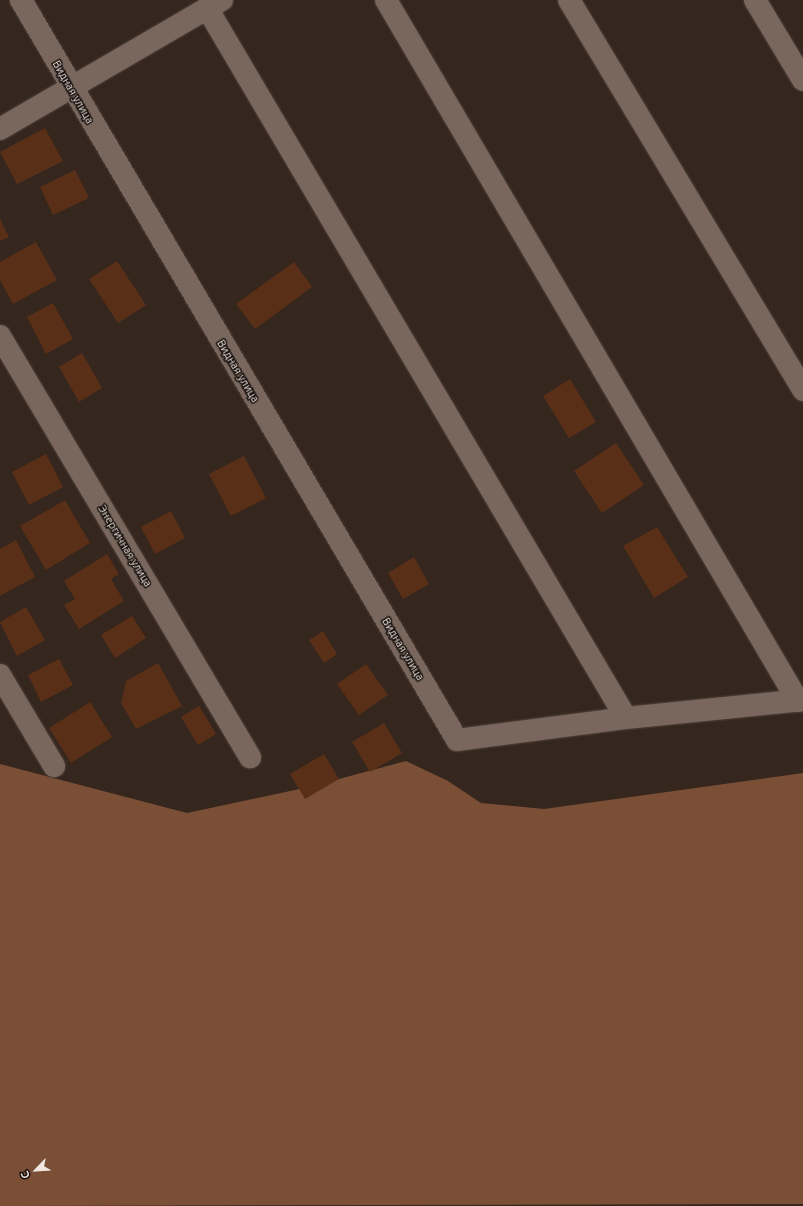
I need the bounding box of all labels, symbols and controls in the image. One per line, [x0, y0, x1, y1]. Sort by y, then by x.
street label: Видная улица [50, 58, 96, 126]
street label: Видная улица [214, 337, 262, 405]
street label: Энергичная улица [95, 503, 155, 589]
street label: Видная улица [379, 615, 427, 683]
north arrow [16, 1150, 56, 1190]
text: С [18, 1169, 32, 1181]

